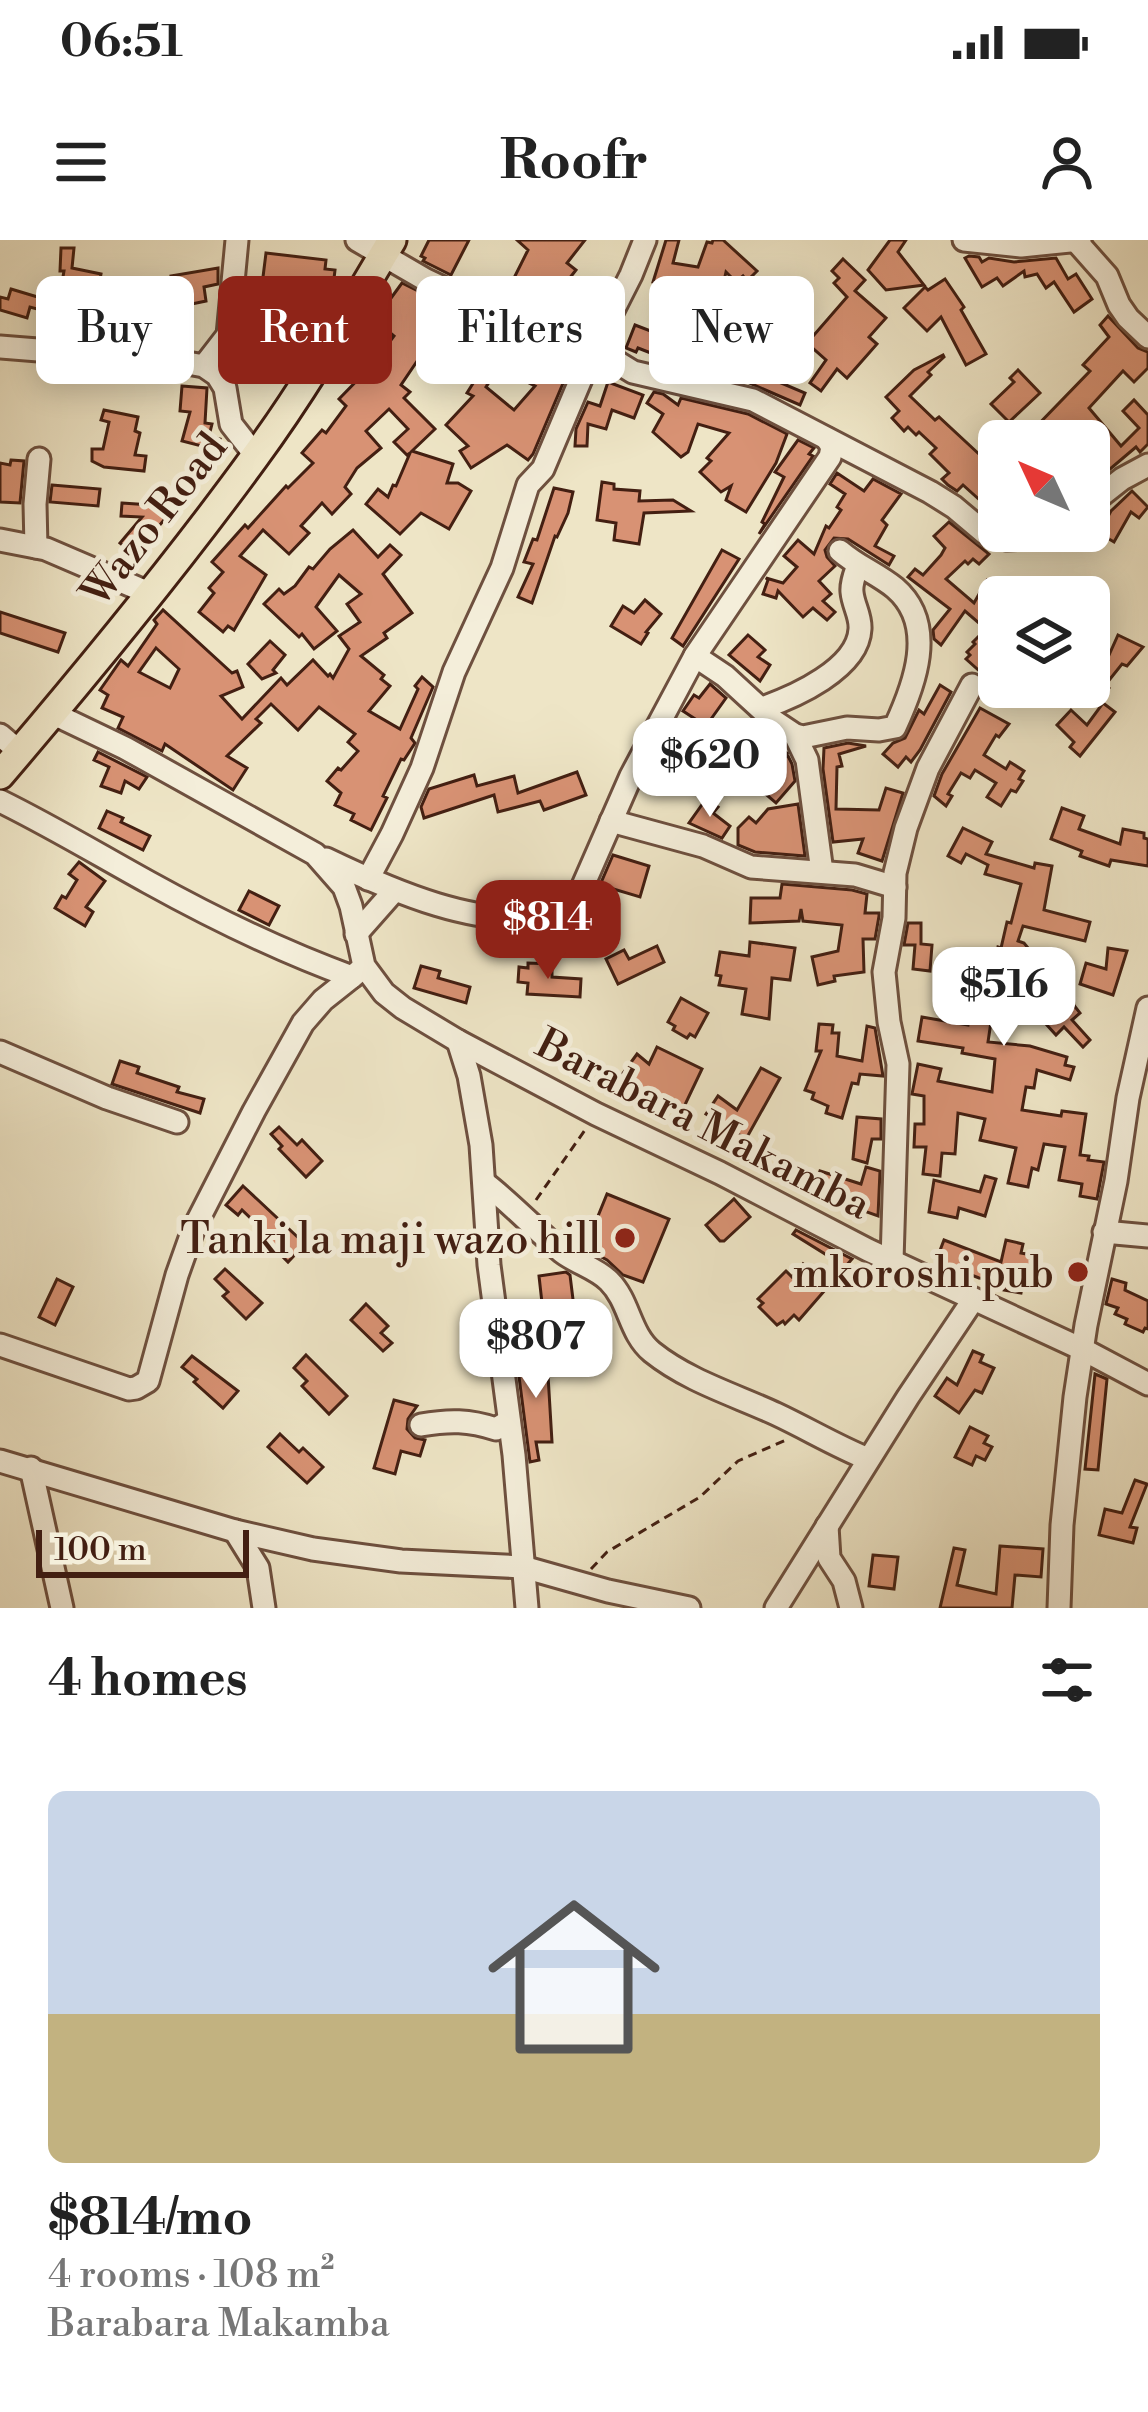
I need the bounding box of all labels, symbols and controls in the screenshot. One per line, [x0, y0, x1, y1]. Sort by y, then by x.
text: 06:51 [60, 14, 183, 71]
text: Roofr [500, 128, 648, 196]
icon: menu [48, 129, 114, 195]
icon: person [1034, 129, 1100, 195]
chip: Buy [36, 276, 194, 384]
chip: Rent [218, 276, 392, 384]
chip: Filters [416, 276, 625, 384]
chip: New [649, 276, 814, 384]
north arrow [978, 420, 1110, 552]
map controls [978, 420, 1110, 708]
street label: Wazo Road [69, 423, 239, 620]
button: layers [978, 576, 1110, 708]
pin: $620 [639, 718, 781, 820]
text: $620 [660, 732, 760, 781]
pin: $814 [477, 880, 619, 982]
text: $814 [503, 894, 593, 943]
pin: $516 [933, 947, 1075, 1049]
text: $516 [959, 961, 1049, 1010]
street label: Barabara Makamba [526, 1018, 879, 1233]
place label: Tanki la maji wazo hill [180, 1214, 601, 1268]
marker: Tanki la maji wazo hill [612, 1225, 638, 1251]
place label: mkoroshi pub [793, 1248, 1054, 1301]
marker: mkoroshi pub [1065, 1259, 1091, 1285]
pin: $807 [465, 1299, 607, 1401]
text: $807 [486, 1313, 586, 1362]
scale bar [36, 1524, 249, 1577]
text: 100 m [54, 1530, 147, 1571]
icon: filters [1034, 1647, 1100, 1713]
text: 4 homes [48, 1648, 248, 1712]
icon: home [466, 1869, 682, 2085]
text: $814/mo [48, 2187, 253, 2251]
text: 4 rooms · 108 m² [48, 2251, 334, 2300]
text: Barabara Makamba [48, 2300, 390, 2349]

